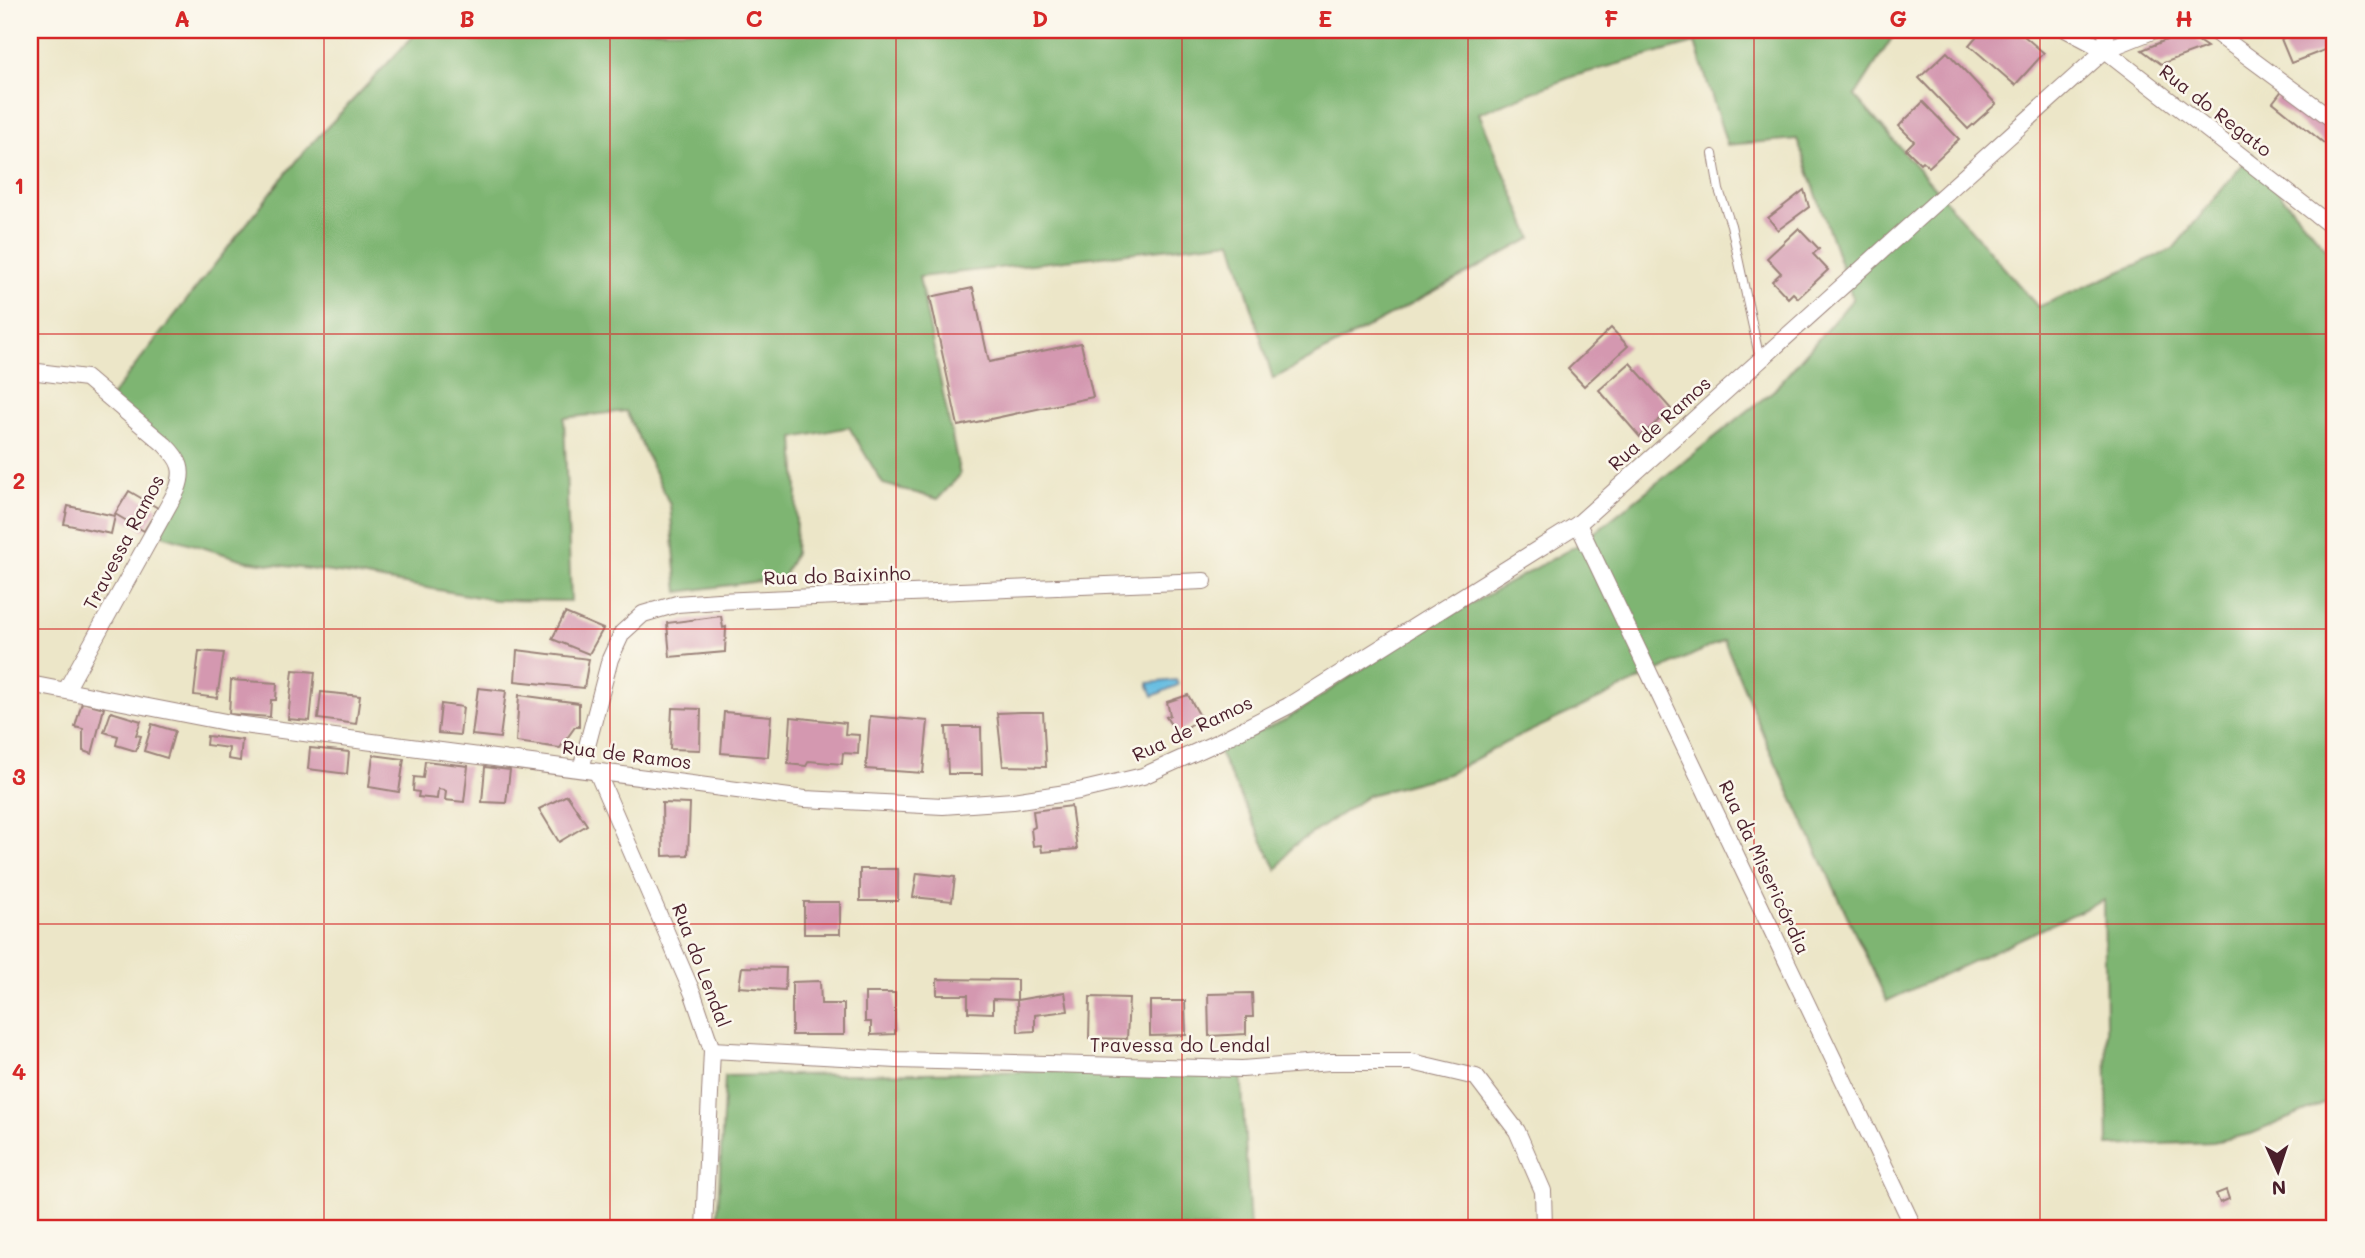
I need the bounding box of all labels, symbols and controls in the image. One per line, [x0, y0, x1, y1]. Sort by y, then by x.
text: A [174, 3, 190, 33]
text: B [459, 3, 475, 33]
text: C [745, 3, 763, 33]
text: D [1032, 3, 1048, 33]
text: E [1318, 3, 1332, 33]
text: F [1604, 3, 1618, 33]
text: G [1889, 3, 1907, 33]
text: H [2175, 3, 2193, 33]
street label: Rua do Regato [2155, 58, 2277, 162]
text: 1 [14, 170, 24, 200]
street label: Rua de Ramos [1602, 370, 1716, 476]
text: 2 [13, 465, 25, 495]
street label: Travessa Ramos [77, 470, 169, 614]
street label: Rua do Baixinho [763, 560, 911, 590]
street label: Rua de Ramos [1128, 689, 1256, 767]
street label: Rua de Ramos [561, 734, 693, 774]
text: 3 [12, 761, 26, 791]
street label: Rua da Misericórdia [1714, 776, 1816, 958]
street label: Rua do Lendal [667, 899, 737, 1031]
street label: Travessa do Lendal [1090, 1032, 1270, 1057]
text: 4 [12, 1056, 26, 1086]
north arrow [2242, 1136, 2312, 1206]
text: N [2271, 1176, 2287, 1201]

